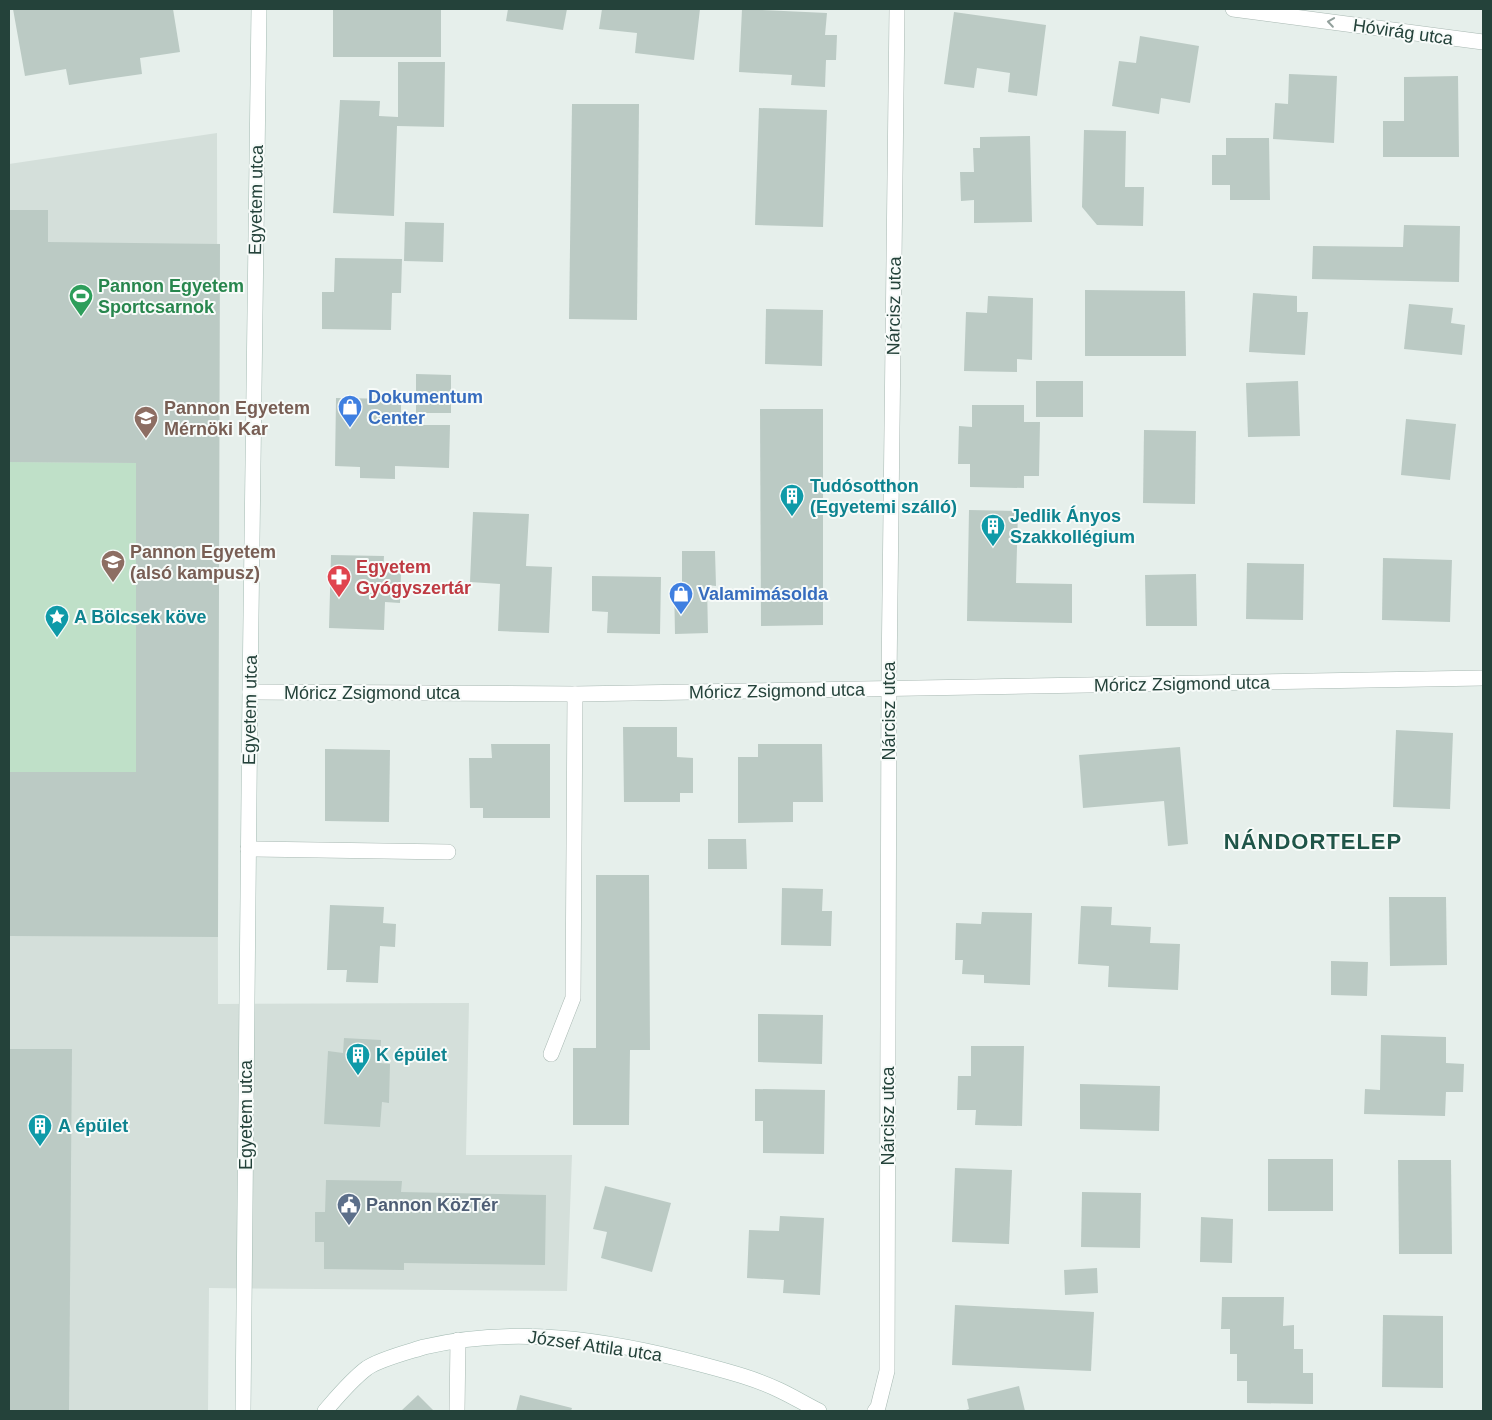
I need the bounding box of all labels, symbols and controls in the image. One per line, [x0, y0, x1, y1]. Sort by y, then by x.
street label: Hóvirág utca [1352, 15, 1455, 49]
one-way arrow [1327, 17, 1335, 28]
street label: Egyetem utca [245, 144, 267, 255]
street label: Nárcisz utca [883, 255, 905, 356]
place label: Pannon Egyetem Sportcsarnok [98, 276, 244, 317]
sports icon: Pannon Egyetem Sportcsarnok [68, 283, 94, 317]
place label: Dokumentum Center [368, 387, 483, 428]
shop icon: Dokumentum Center [337, 394, 363, 428]
place label: Pannon Egyetem Mérnöki Kar [164, 398, 310, 439]
school or university icon: Pannon Egyetem Mérnöki Kar [133, 405, 159, 439]
place label: Tudósotthon (Egyetemi szálló) [810, 476, 957, 517]
building icon: Tudósotthon (Egyetemi szálló) [779, 483, 805, 517]
place label: Jedlik Ányos Szakkollégium [1010, 505, 1135, 547]
building icon: Jedlik Ányos Szakkollégium [980, 513, 1006, 547]
place label: Pannon Egyetem (alsó kampusz) [130, 542, 276, 583]
school or university icon: Pannon Egyetem (alsó kampusz) [100, 549, 126, 583]
place label: Egyetem Gyógyszertár [356, 557, 471, 598]
pharmacy icon: Egyetem Gyógyszertár [326, 564, 352, 598]
shop icon: Valamimásolda [668, 581, 694, 615]
place label: Valamimásolda [698, 584, 829, 604]
place icon: A Bölcsek köve [44, 604, 70, 638]
place label: A Bölcsek köve [74, 607, 206, 627]
street label: Egyetem utca [239, 654, 261, 765]
street label: Nárcisz utca [879, 661, 899, 761]
street label: Móricz Zsigmond utca [1094, 672, 1271, 696]
street label: Móricz Zsigmond utca [689, 679, 866, 703]
street label: Móricz Zsigmond utca [284, 683, 461, 703]
district label: NÁNDORTELEP [1224, 829, 1402, 854]
building icon: K épület [345, 1042, 371, 1076]
place label: K épület [376, 1045, 447, 1065]
street label: Egyetem utca [236, 1059, 256, 1170]
street label: Nárcisz utca [878, 1066, 898, 1166]
building icon: A épület [27, 1113, 53, 1147]
place label: A épület [58, 1116, 128, 1136]
public building icon: Pannon KözTér [336, 1192, 362, 1226]
place label: Pannon KözTér [366, 1195, 498, 1215]
street label: József Attila utca [527, 1327, 664, 1365]

